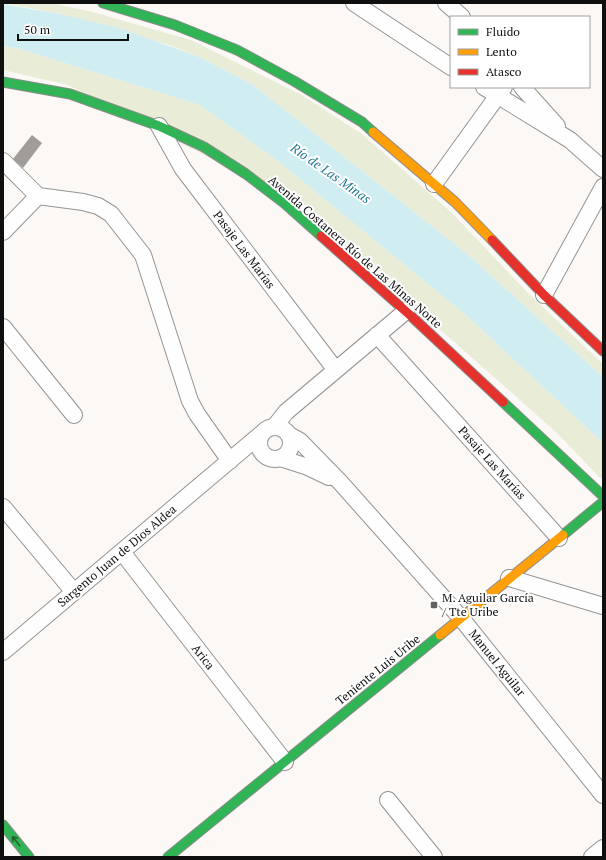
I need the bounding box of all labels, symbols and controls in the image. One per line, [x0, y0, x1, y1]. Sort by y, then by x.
scale bar [18, 16, 128, 42]
legend [450, 16, 590, 88]
text: 50 m [24, 22, 51, 37]
text: Fluido [486, 24, 520, 39]
text: Lento [486, 44, 517, 59]
text: Atasco [486, 64, 522, 79]
water label: Río de Las Minas [286, 138, 375, 208]
street label: Avenida Costanera Río de Las Minas Norte [265, 172, 445, 331]
street label: Pasaje Las Marías [210, 208, 279, 292]
street label: Pasaje Las Marías [455, 423, 529, 502]
street label: Sargento Juan de Dios Aldea [54, 502, 179, 610]
place label: M. Aguilar García / Tte Uribe [441, 590, 534, 619]
marker: M. Aguilar García / Tte Uribe [429, 600, 439, 610]
street label: Manuel Aguilar [466, 626, 529, 699]
street label: Teniente Luis Uribe [333, 631, 423, 708]
street label: Arica [189, 641, 218, 672]
one-way arrow [12, 835, 20, 846]

